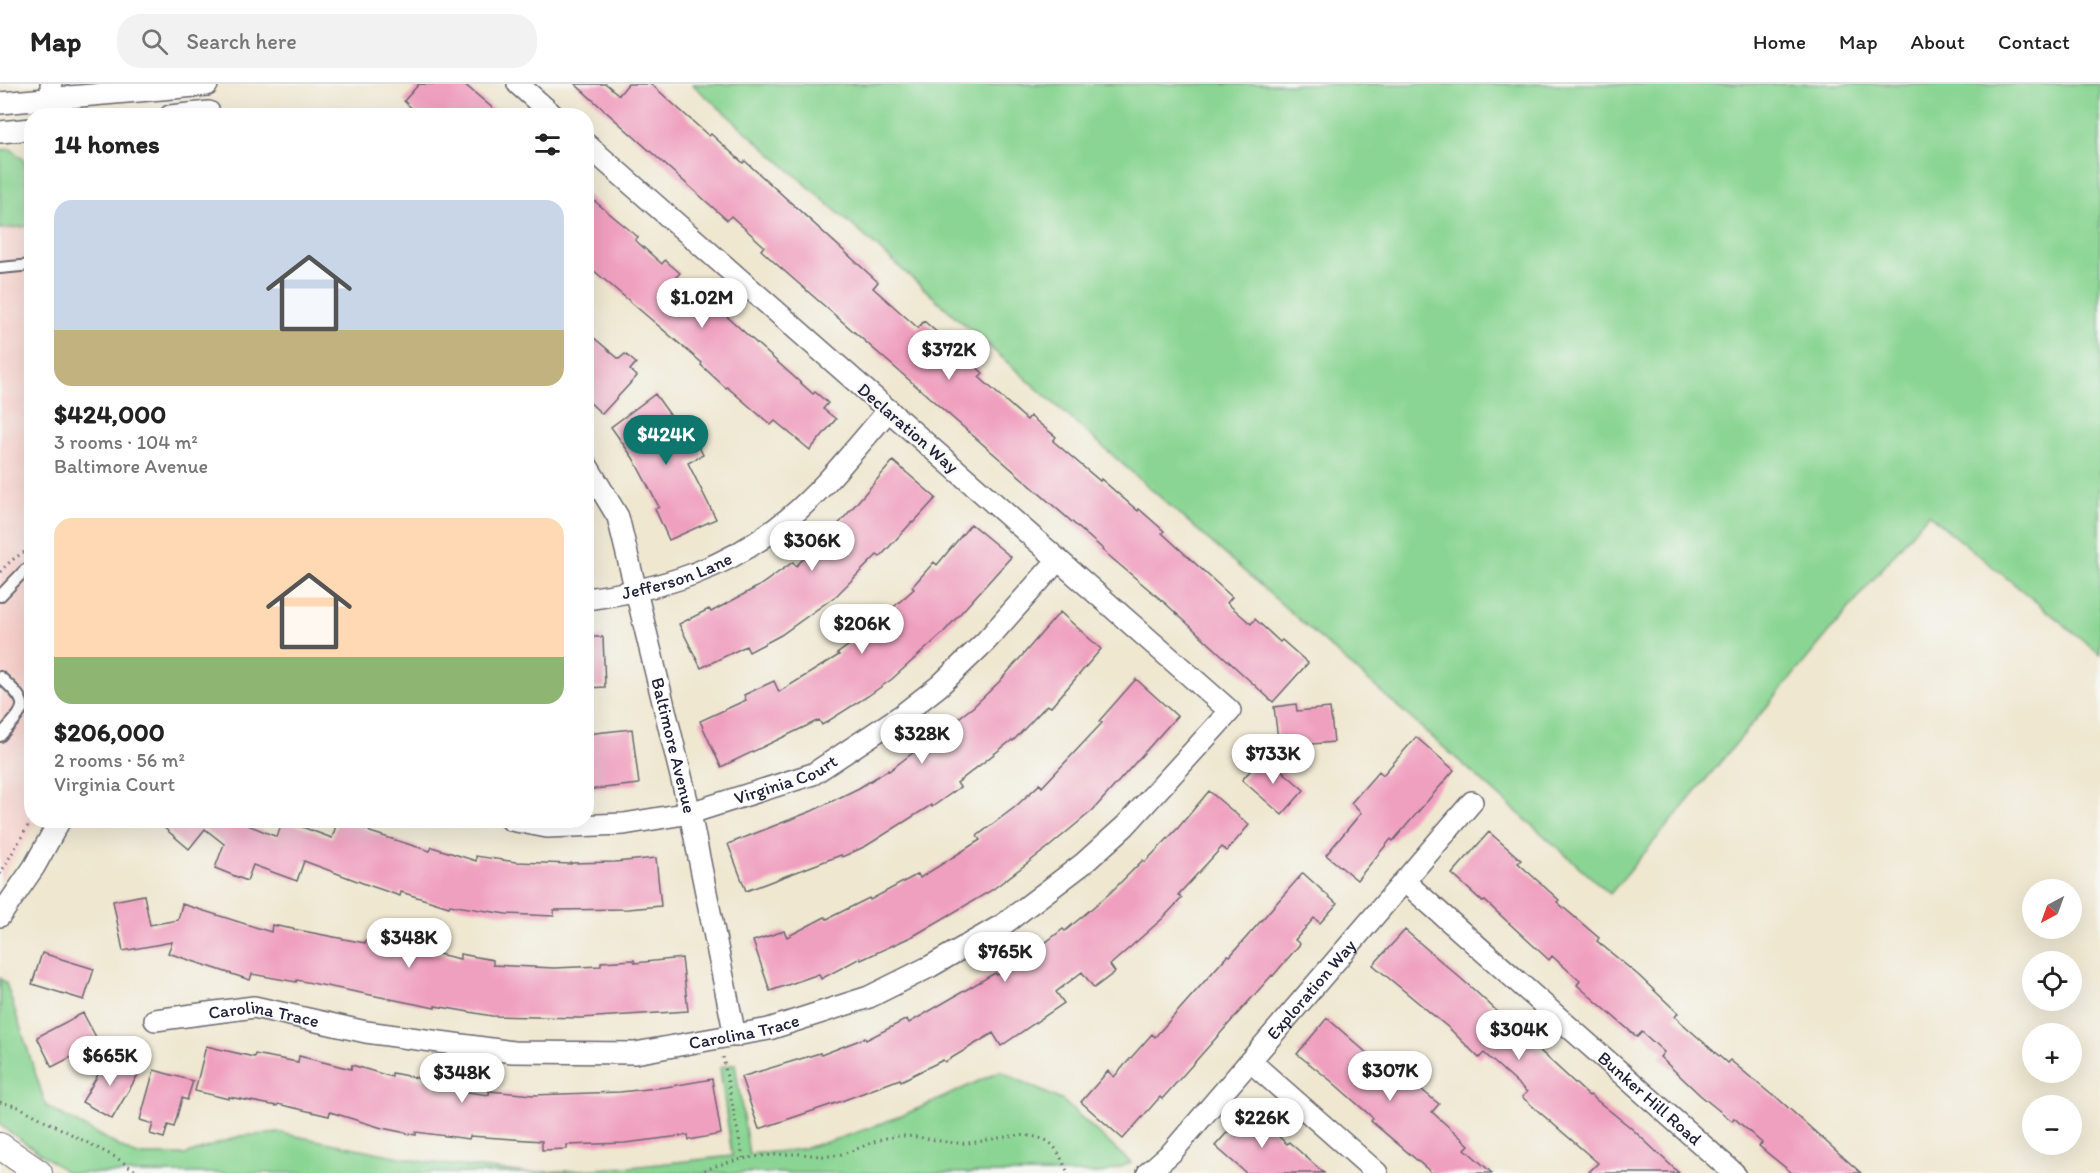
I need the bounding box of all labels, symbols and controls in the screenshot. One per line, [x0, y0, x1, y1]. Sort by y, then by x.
search box [117, 14, 537, 68]
text: Map [30, 24, 81, 58]
icon: search [138, 25, 171, 58]
text: Search here [186, 28, 297, 55]
text: Home [1753, 29, 1806, 54]
text: Map [1839, 29, 1878, 54]
text: About [1911, 29, 1965, 54]
text: Contact [1998, 29, 2070, 54]
text: 14 homes [54, 128, 160, 160]
icon: filters [531, 128, 564, 161]
icon: home [255, 239, 363, 347]
pin: $1.02M [653, 278, 751, 329]
text: $1.02M [671, 285, 733, 309]
pin: $372K [907, 330, 991, 381]
text: $372K [922, 337, 976, 361]
street label: Declaration Way [853, 378, 963, 478]
text: $424,000 [54, 398, 166, 430]
pin: $424K [624, 415, 708, 466]
text: $424K [637, 422, 695, 446]
text: 3 rooms · 104 m² [54, 430, 198, 454]
text: Baltimore Avenue [54, 454, 208, 478]
pin: $306K [770, 521, 854, 572]
text: $306K [784, 528, 840, 552]
street label: Jefferson Lane [620, 547, 736, 604]
icon: home [255, 557, 363, 665]
pin: $206K [820, 604, 904, 655]
text: $206K [834, 611, 890, 635]
street label: Baltimore Avenue [646, 675, 701, 815]
pin: $328K [880, 714, 964, 765]
text: $206,000 [54, 716, 165, 748]
text: $328K [894, 721, 950, 745]
pin: $733K [1231, 734, 1315, 785]
text: $733K [1246, 741, 1300, 765]
text: 2 rooms · 56 m² [54, 748, 185, 772]
street label: Virginia Court [731, 750, 842, 809]
text: Virginia Court [54, 772, 175, 796]
north arrow [2022, 879, 2082, 939]
map controls [2022, 879, 2082, 1155]
pin: $348K [367, 918, 451, 969]
text: $348K [381, 925, 437, 949]
pin: $765K [963, 932, 1047, 983]
street label: Exploration Way [1262, 934, 1361, 1044]
text: $765K [978, 939, 1032, 963]
button: locate [2022, 951, 2082, 1011]
street label: Carolina Trace [207, 996, 321, 1032]
street label: Carolina Trace [687, 1009, 802, 1054]
pin: $304K [1477, 1010, 1561, 1061]
text: $304K [1490, 1017, 1548, 1041]
button: + [2022, 1023, 2082, 1083]
pin: $665K [68, 1036, 152, 1087]
text: $665K [83, 1043, 137, 1067]
street label: Bunker Hill Road [1593, 1047, 1706, 1150]
pin: $307K [1348, 1051, 1432, 1102]
pin: $348K [420, 1053, 504, 1104]
text: $307K [1362, 1058, 1418, 1082]
text: $348K [434, 1060, 490, 1084]
button: − [2022, 1095, 2082, 1155]
pin: $226K [1220, 1098, 1304, 1149]
text: $226K [1235, 1105, 1289, 1129]

